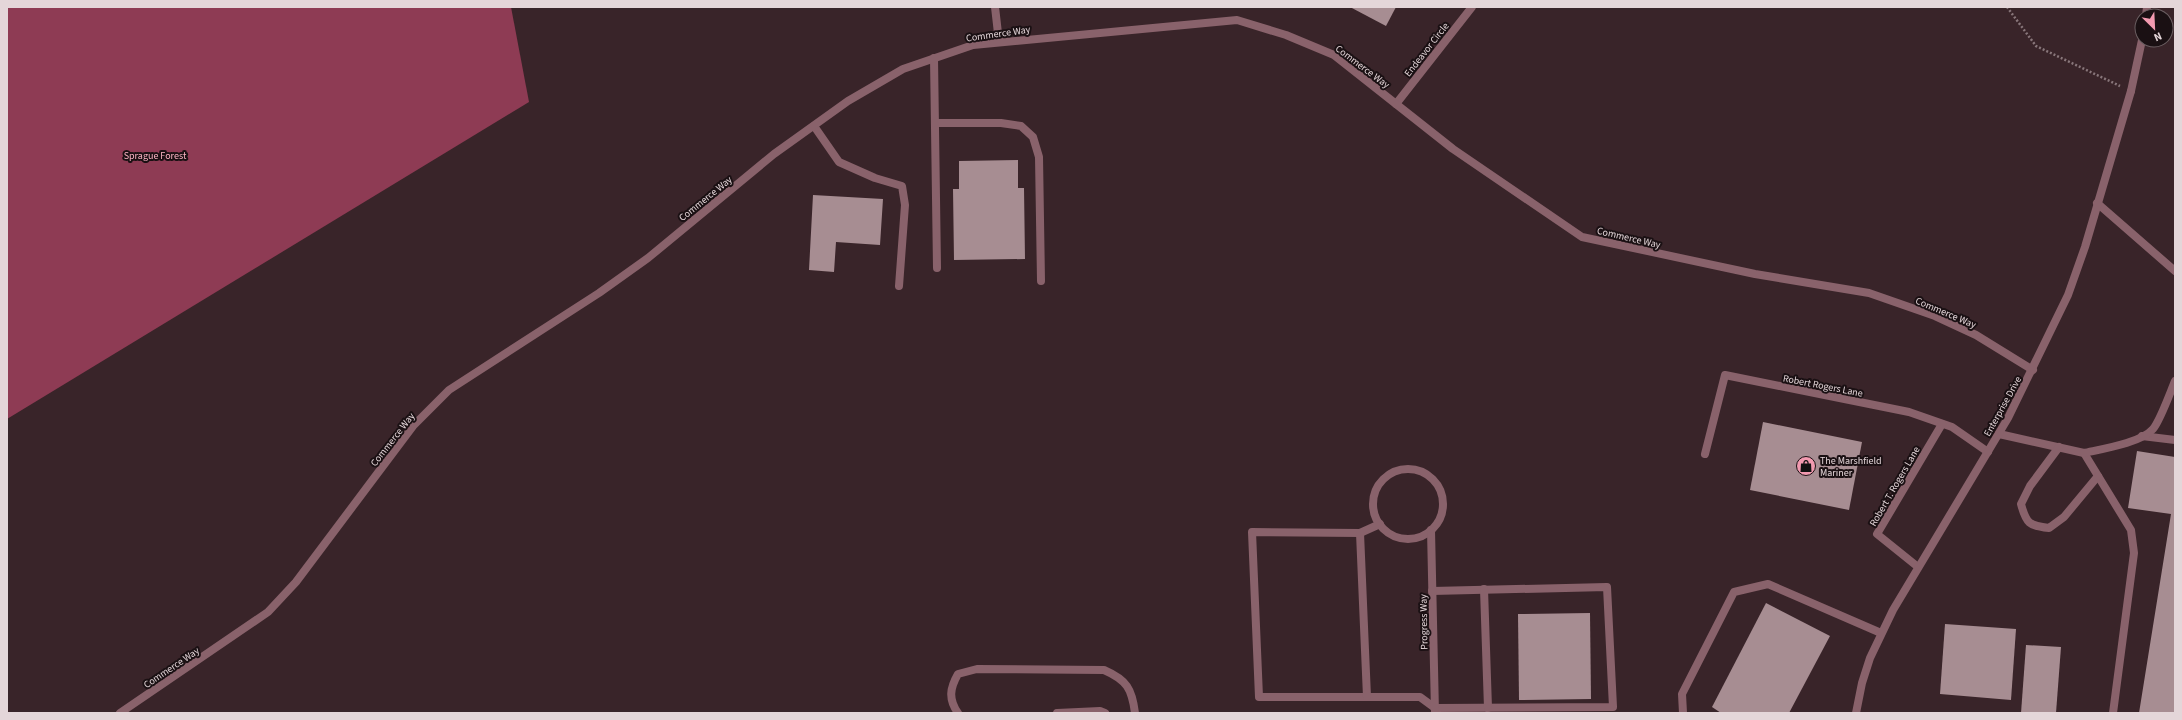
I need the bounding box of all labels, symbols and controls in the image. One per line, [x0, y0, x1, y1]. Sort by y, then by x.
north arrow [2134, 8, 2174, 48]
street label: Endeavor Circle [1401, 20, 1452, 80]
street label: Commerce Way [965, 23, 1031, 45]
text: N [2151, 28, 2164, 45]
street label: Commerce Way [1332, 42, 1393, 92]
park label: Sprague Forest [124, 149, 187, 163]
street label: Commerce Way [676, 173, 735, 225]
street label: Commerce Way [1596, 224, 1662, 252]
street label: Commerce Way [1913, 294, 1978, 332]
street label: Robert Rogers Lane [1782, 371, 1864, 401]
street label: Enterprise Drive [1981, 374, 2025, 439]
street label: Commerce Way [367, 410, 418, 469]
street label: Robert T. Rogers Lane [1866, 444, 1923, 529]
place label: The Marshfield Mariner [1820, 454, 1882, 480]
shop icon: The Marshfield Mariner [1795, 455, 1817, 477]
street label: Progress Way [1417, 594, 1431, 650]
street label: Commerce Way [141, 644, 203, 692]

